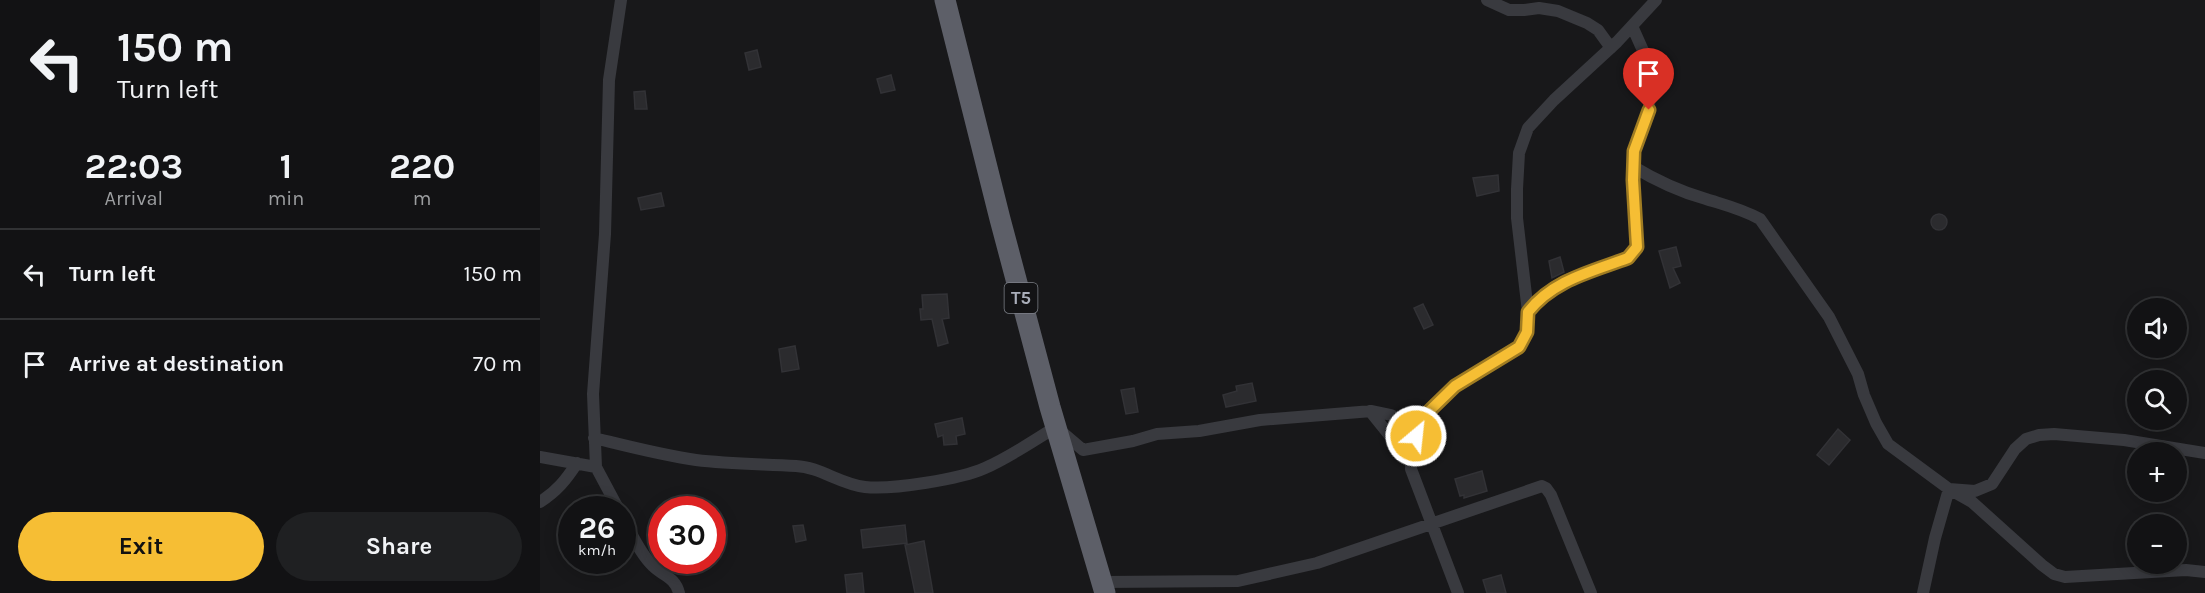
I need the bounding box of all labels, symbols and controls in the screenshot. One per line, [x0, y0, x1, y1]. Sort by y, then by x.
text: 150 m [117, 22, 233, 72]
icon: left [18, 24, 96, 102]
pin [1623, 48, 1674, 110]
icon: arrive [1632, 57, 1665, 90]
text: Turn left [117, 73, 218, 105]
text: 22:03 [85, 145, 183, 187]
text: 1 [280, 145, 292, 187]
text: 220 [389, 145, 455, 187]
text: Arrival [105, 187, 163, 210]
text: min [268, 187, 304, 210]
text: m [413, 187, 432, 210]
icon: left [18, 258, 51, 291]
text: Turn left [69, 261, 156, 287]
text: 150 m [463, 261, 522, 287]
road number: T5 [1004, 283, 1038, 313]
map controls [2127, 298, 2187, 574]
button: sound [2127, 298, 2187, 358]
icon: arrive [18, 348, 51, 381]
text: Arrive at destination [69, 351, 284, 377]
text: 70 m [473, 351, 522, 377]
button: search [2127, 370, 2187, 430]
position arrow [1384, 404, 1448, 468]
button: + [2127, 442, 2187, 502]
speed limit sign: 30 [648, 496, 726, 574]
text: 26 [579, 510, 615, 546]
button: Exit [18, 512, 264, 581]
button: Share [276, 512, 522, 581]
button: − [2127, 514, 2187, 574]
text: km/h [578, 541, 616, 559]

